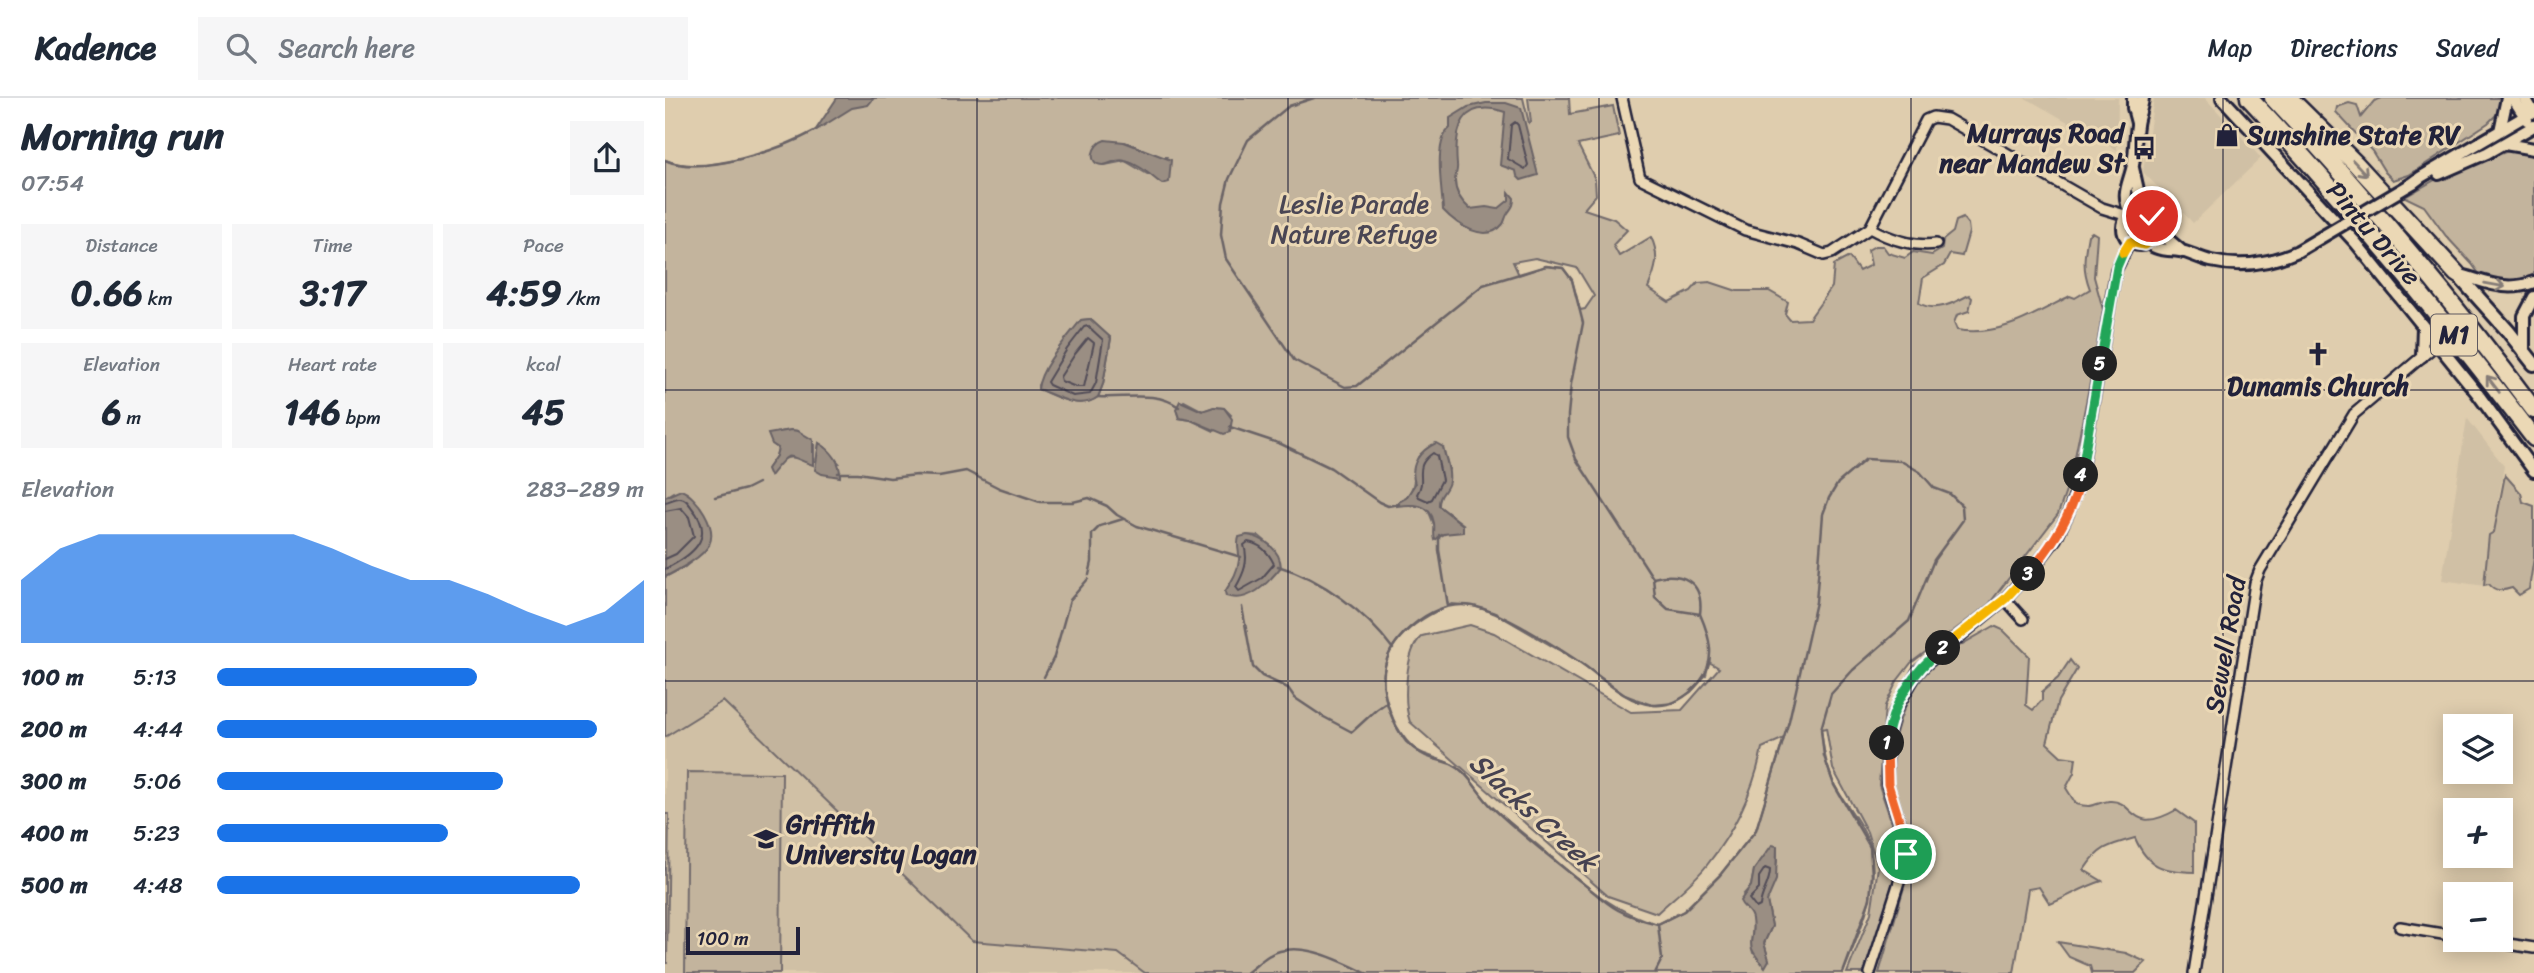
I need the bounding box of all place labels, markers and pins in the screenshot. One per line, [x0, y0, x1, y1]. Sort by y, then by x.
place label: Murrays Road near Mandew St [1938, 110, 2126, 186]
place label: Sunshine State RV [2246, 112, 2461, 158]
shop icon: Sunshine State RV [2213, 121, 2241, 149]
bus stop icon: Murrays Road near Mandew St [2130, 134, 2158, 162]
pin [2122, 186, 2182, 246]
church icon: Dunamis Church [2304, 340, 2332, 368]
pin: 5 [2083, 346, 2117, 382]
place label: Dunamis Church [2227, 363, 2409, 409]
pin: 4 [2063, 458, 2099, 492]
pin: 3 [2011, 556, 2045, 592]
pin: 2 [1925, 630, 1961, 666]
pin: 1 [1869, 726, 1905, 760]
place label: Griffith University Logan [786, 801, 977, 877]
pin [1876, 824, 1936, 884]
school or university icon: Griffith University Logan [752, 825, 780, 853]

